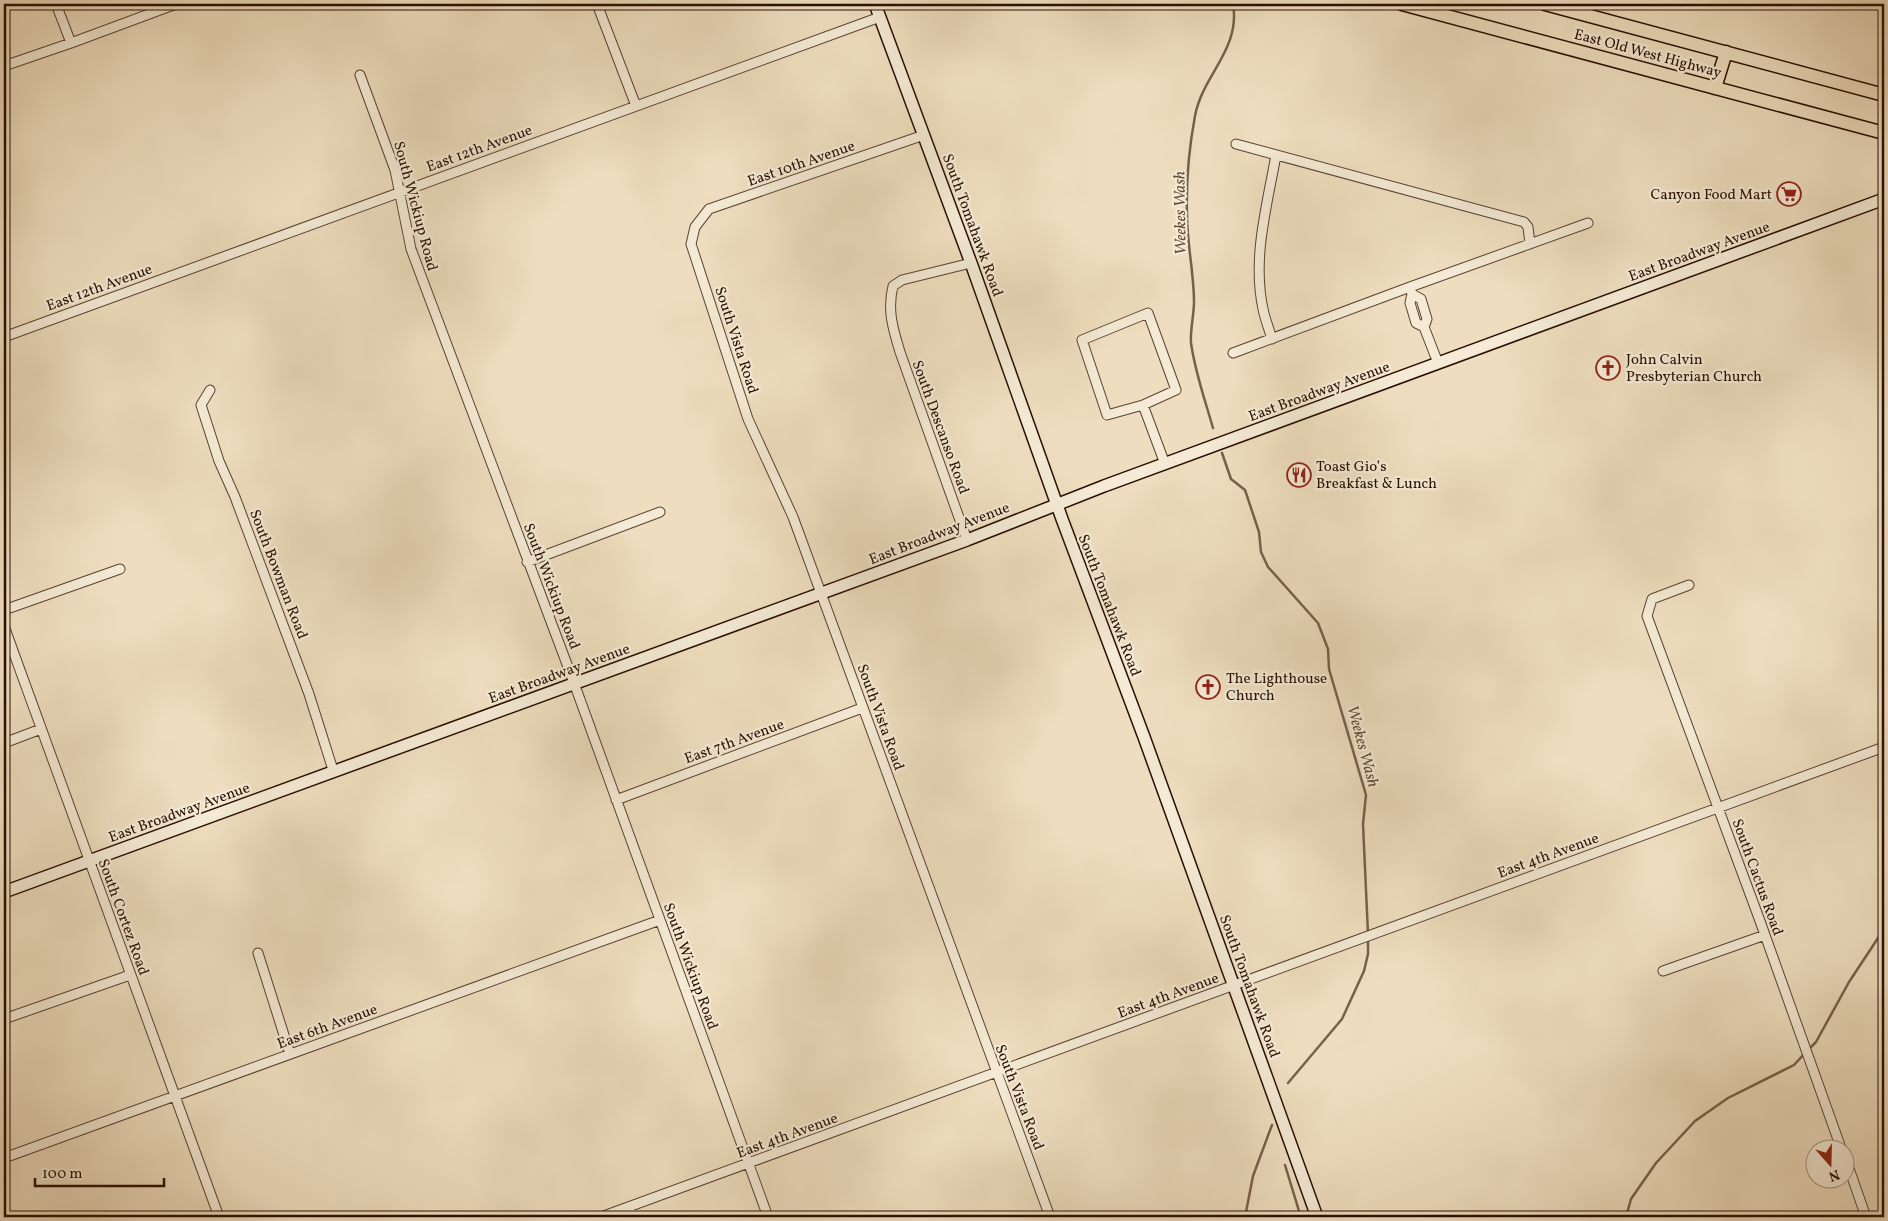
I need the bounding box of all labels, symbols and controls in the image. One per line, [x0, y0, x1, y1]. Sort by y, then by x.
street label: East Old West Highway [1572, 25, 1724, 84]
street label: East 12th Avenue [424, 121, 535, 178]
street label: East 10th Avenue [745, 136, 858, 193]
street label: South Wickiup Road [387, 139, 442, 274]
street label: South Tomahawk Road [936, 151, 1007, 300]
water label: Weekes Wash [1169, 171, 1193, 255]
supermarket icon: Canyon Food Mart [1776, 181, 1802, 207]
place label: Canyon Food Mart [1650, 185, 1772, 206]
street label: East Broadway Avenue [1626, 217, 1773, 288]
street label: East 12th Avenue [44, 260, 155, 317]
street label: South Vista Road [708, 284, 763, 397]
place label: John Calvin Presbyterian Church [1626, 350, 1762, 388]
church icon: John Calvin Presbyterian Church [1595, 355, 1621, 381]
street label: East Broadway Avenue [1246, 357, 1393, 428]
street label: South Descanso Road [906, 358, 974, 497]
place label: Toast Gio’s Breakfast & Lunch [1316, 457, 1437, 495]
restaurant icon: Toast Gio’s Breakfast & Lunch [1286, 462, 1312, 488]
street label: East Broadway Avenue [866, 498, 1013, 571]
street label: South Bowman Road [243, 507, 312, 642]
street label: South Wickiup Road [517, 520, 584, 653]
street label: South Tomahawk Road [1072, 532, 1145, 680]
street label: East Broadway Avenue [486, 639, 633, 710]
street label: South Vista Road [851, 662, 909, 774]
place label: The Lighthouse Church [1226, 669, 1327, 707]
church icon: The Lighthouse Church [1195, 674, 1221, 700]
water label: Weekes Wash [1341, 703, 1384, 790]
street label: East 7th Avenue [682, 715, 787, 770]
street label: East Broadway Avenue [106, 778, 253, 849]
street label: South Cactus Road [1726, 816, 1787, 939]
street label: East 4th Avenue [1495, 828, 1602, 884]
street label: South Cortez Road [92, 856, 153, 979]
street label: South Wickiup Road [657, 900, 722, 1033]
street label: South Tomahawk Road [1213, 912, 1284, 1061]
street label: East 4th Avenue [1115, 968, 1222, 1024]
street label: East 6th Avenue [275, 1000, 380, 1055]
street label: South Vista Road [989, 1042, 1048, 1153]
street label: East 4th Avenue [734, 1108, 841, 1164]
north arrow [1806, 1138, 1856, 1188]
scale bar [35, 1156, 164, 1188]
text: 100 m [42, 1164, 82, 1185]
text: N [1826, 1164, 1842, 1185]

